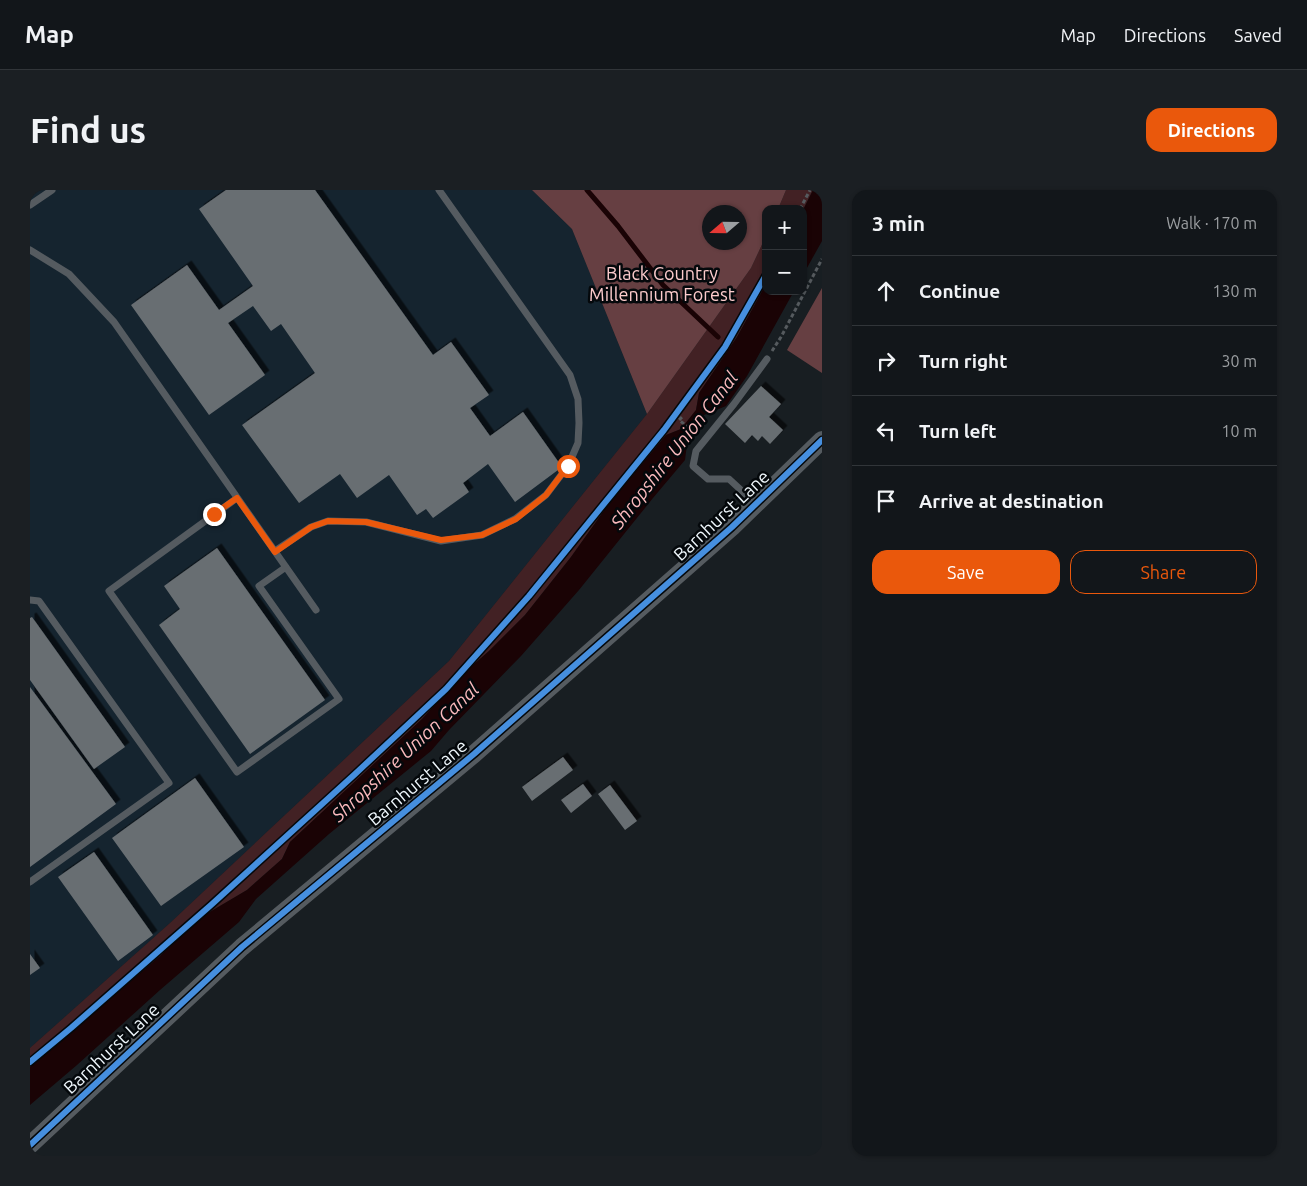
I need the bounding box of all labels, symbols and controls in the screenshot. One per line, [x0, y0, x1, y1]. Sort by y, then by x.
text: Map [25, 21, 74, 48]
text: Map [1060, 25, 1096, 45]
text: Directions [1124, 25, 1206, 45]
text: Saved [1234, 25, 1282, 45]
button: Directions [1146, 108, 1277, 152]
text: Find us [30, 110, 146, 150]
north arrow [702, 205, 747, 250]
map controls [762, 205, 807, 295]
button: + [762, 205, 807, 250]
text: 3 min [872, 211, 925, 235]
text: Walk · 170 m [1166, 214, 1257, 232]
button: − [762, 250, 807, 295]
park label: Black Country Millennium Forest [589, 263, 735, 304]
icon: ahead [872, 277, 900, 305]
text: Continue [919, 280, 1000, 302]
text: 130 m [1212, 282, 1257, 300]
icon: right [872, 347, 900, 375]
text: Turn right [919, 350, 1007, 372]
text: 30 m [1221, 352, 1257, 370]
water label: Shropshire Union Canal [605, 366, 743, 534]
icon: left [872, 417, 900, 445]
text: Turn left [919, 420, 997, 442]
text: 10 m [1221, 422, 1257, 440]
route start [557, 455, 580, 478]
street label: Barnhurst Lane [669, 466, 773, 564]
icon: arrive [872, 487, 900, 515]
text: Arrive at destination [919, 490, 1104, 512]
route end [203, 503, 226, 526]
button: Save [872, 550, 1060, 594]
button: Share [1070, 550, 1257, 594]
water label: Shropshire Union Canal [326, 678, 484, 827]
street label: Barnhurst Lane [364, 735, 470, 829]
street label: Barnhurst Lane [59, 999, 163, 1097]

